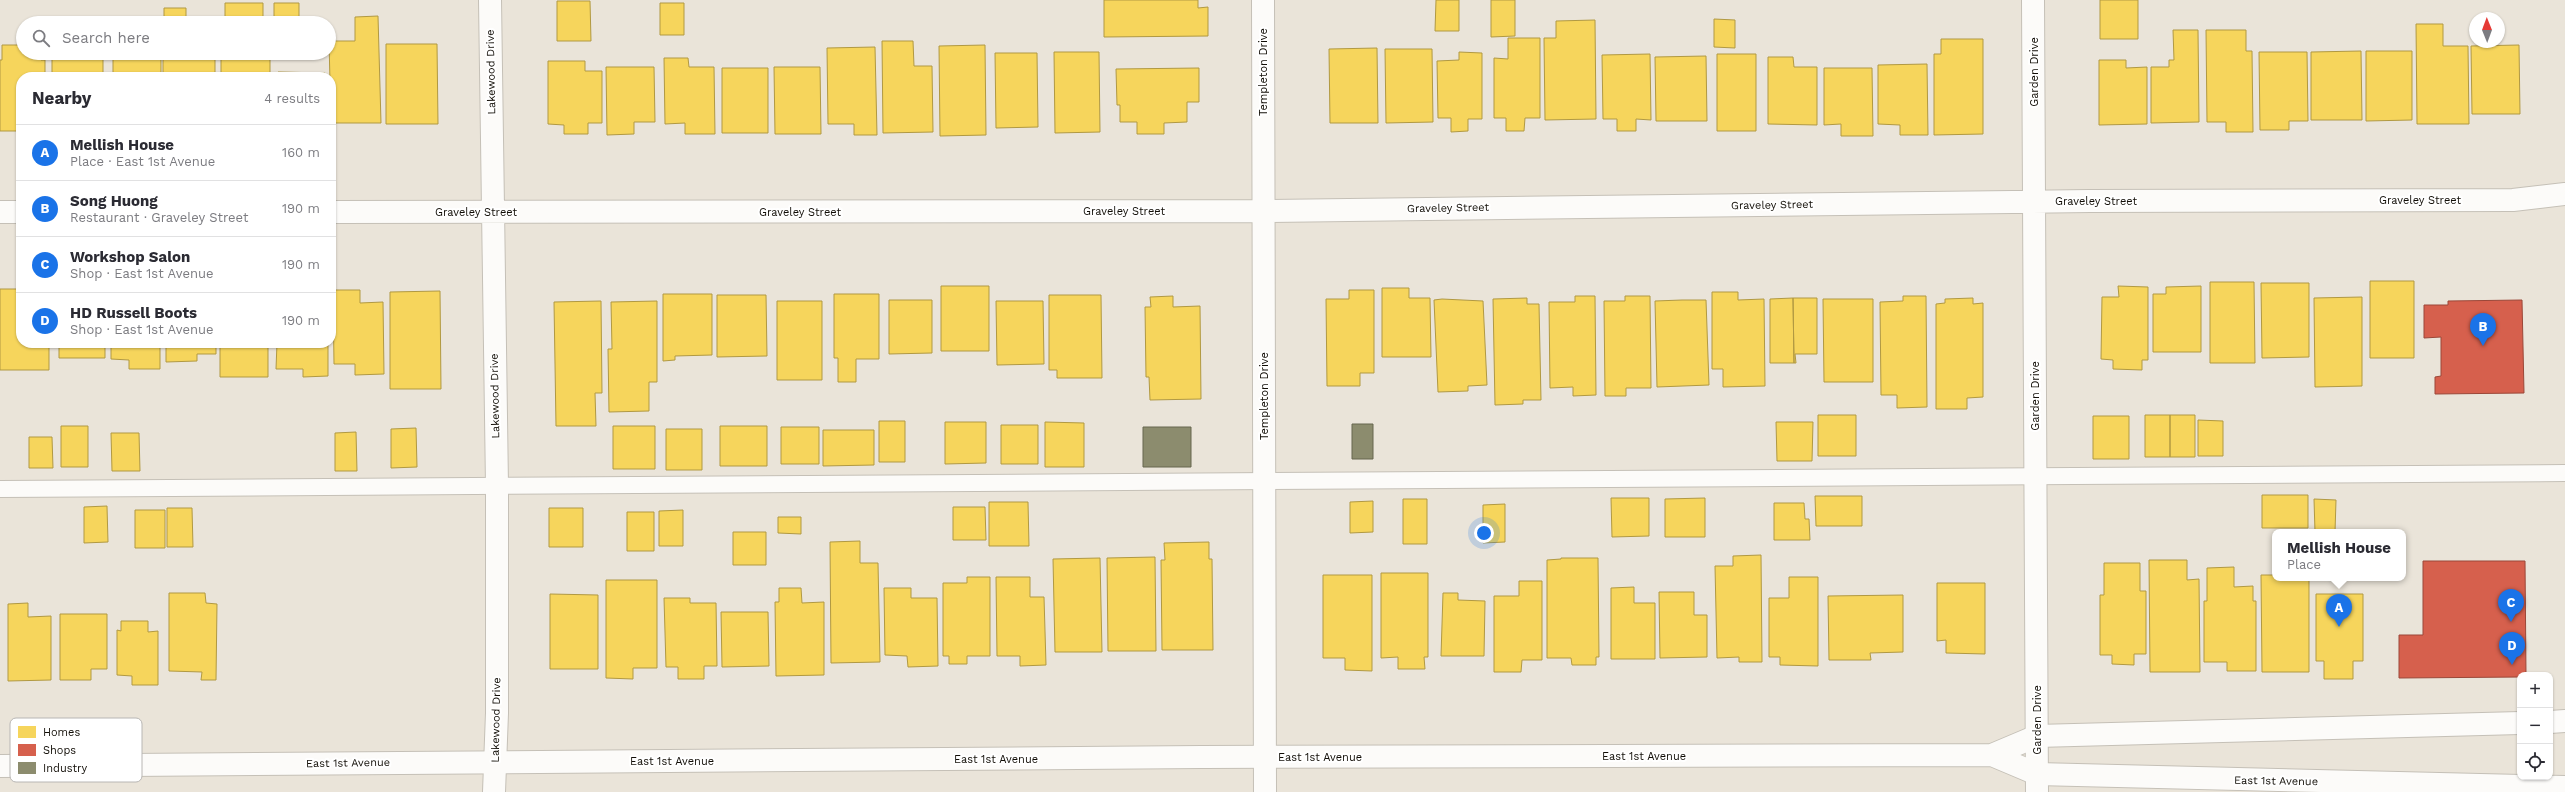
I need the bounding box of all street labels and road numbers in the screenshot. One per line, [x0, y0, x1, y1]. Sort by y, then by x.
street label: Templeton Drive [1257, 28, 1270, 116]
street label: Lakewood Drive [484, 29, 498, 115]
street label: Garden Drive [2028, 37, 2041, 107]
street label: Graveley Street [2379, 194, 2461, 207]
street label: Graveley Street [2055, 195, 2137, 208]
street label: Graveley Street [1731, 198, 1814, 212]
street label: Graveley Street [1407, 201, 1490, 215]
street label: Graveley Street [1083, 205, 1165, 218]
street label: Graveley Street [435, 206, 517, 219]
street label: Graveley Street [759, 206, 841, 219]
street label: Templeton Drive [1258, 352, 1271, 440]
street label: Lakewood Drive [488, 353, 502, 439]
street label: Garden Drive [2029, 361, 2042, 431]
street label: Lakewood Drive [489, 677, 503, 763]
street label: Garden Drive [2031, 685, 2044, 755]
street label: East 1st Avenue [1602, 750, 1686, 763]
street label: East 1st Avenue [1278, 751, 1362, 764]
street label: East 1st Avenue [954, 753, 1038, 766]
street label: East 1st Avenue [630, 755, 714, 768]
street label: East 1st Avenue [306, 756, 390, 770]
street label: East 1st Avenue [2234, 774, 2318, 788]

